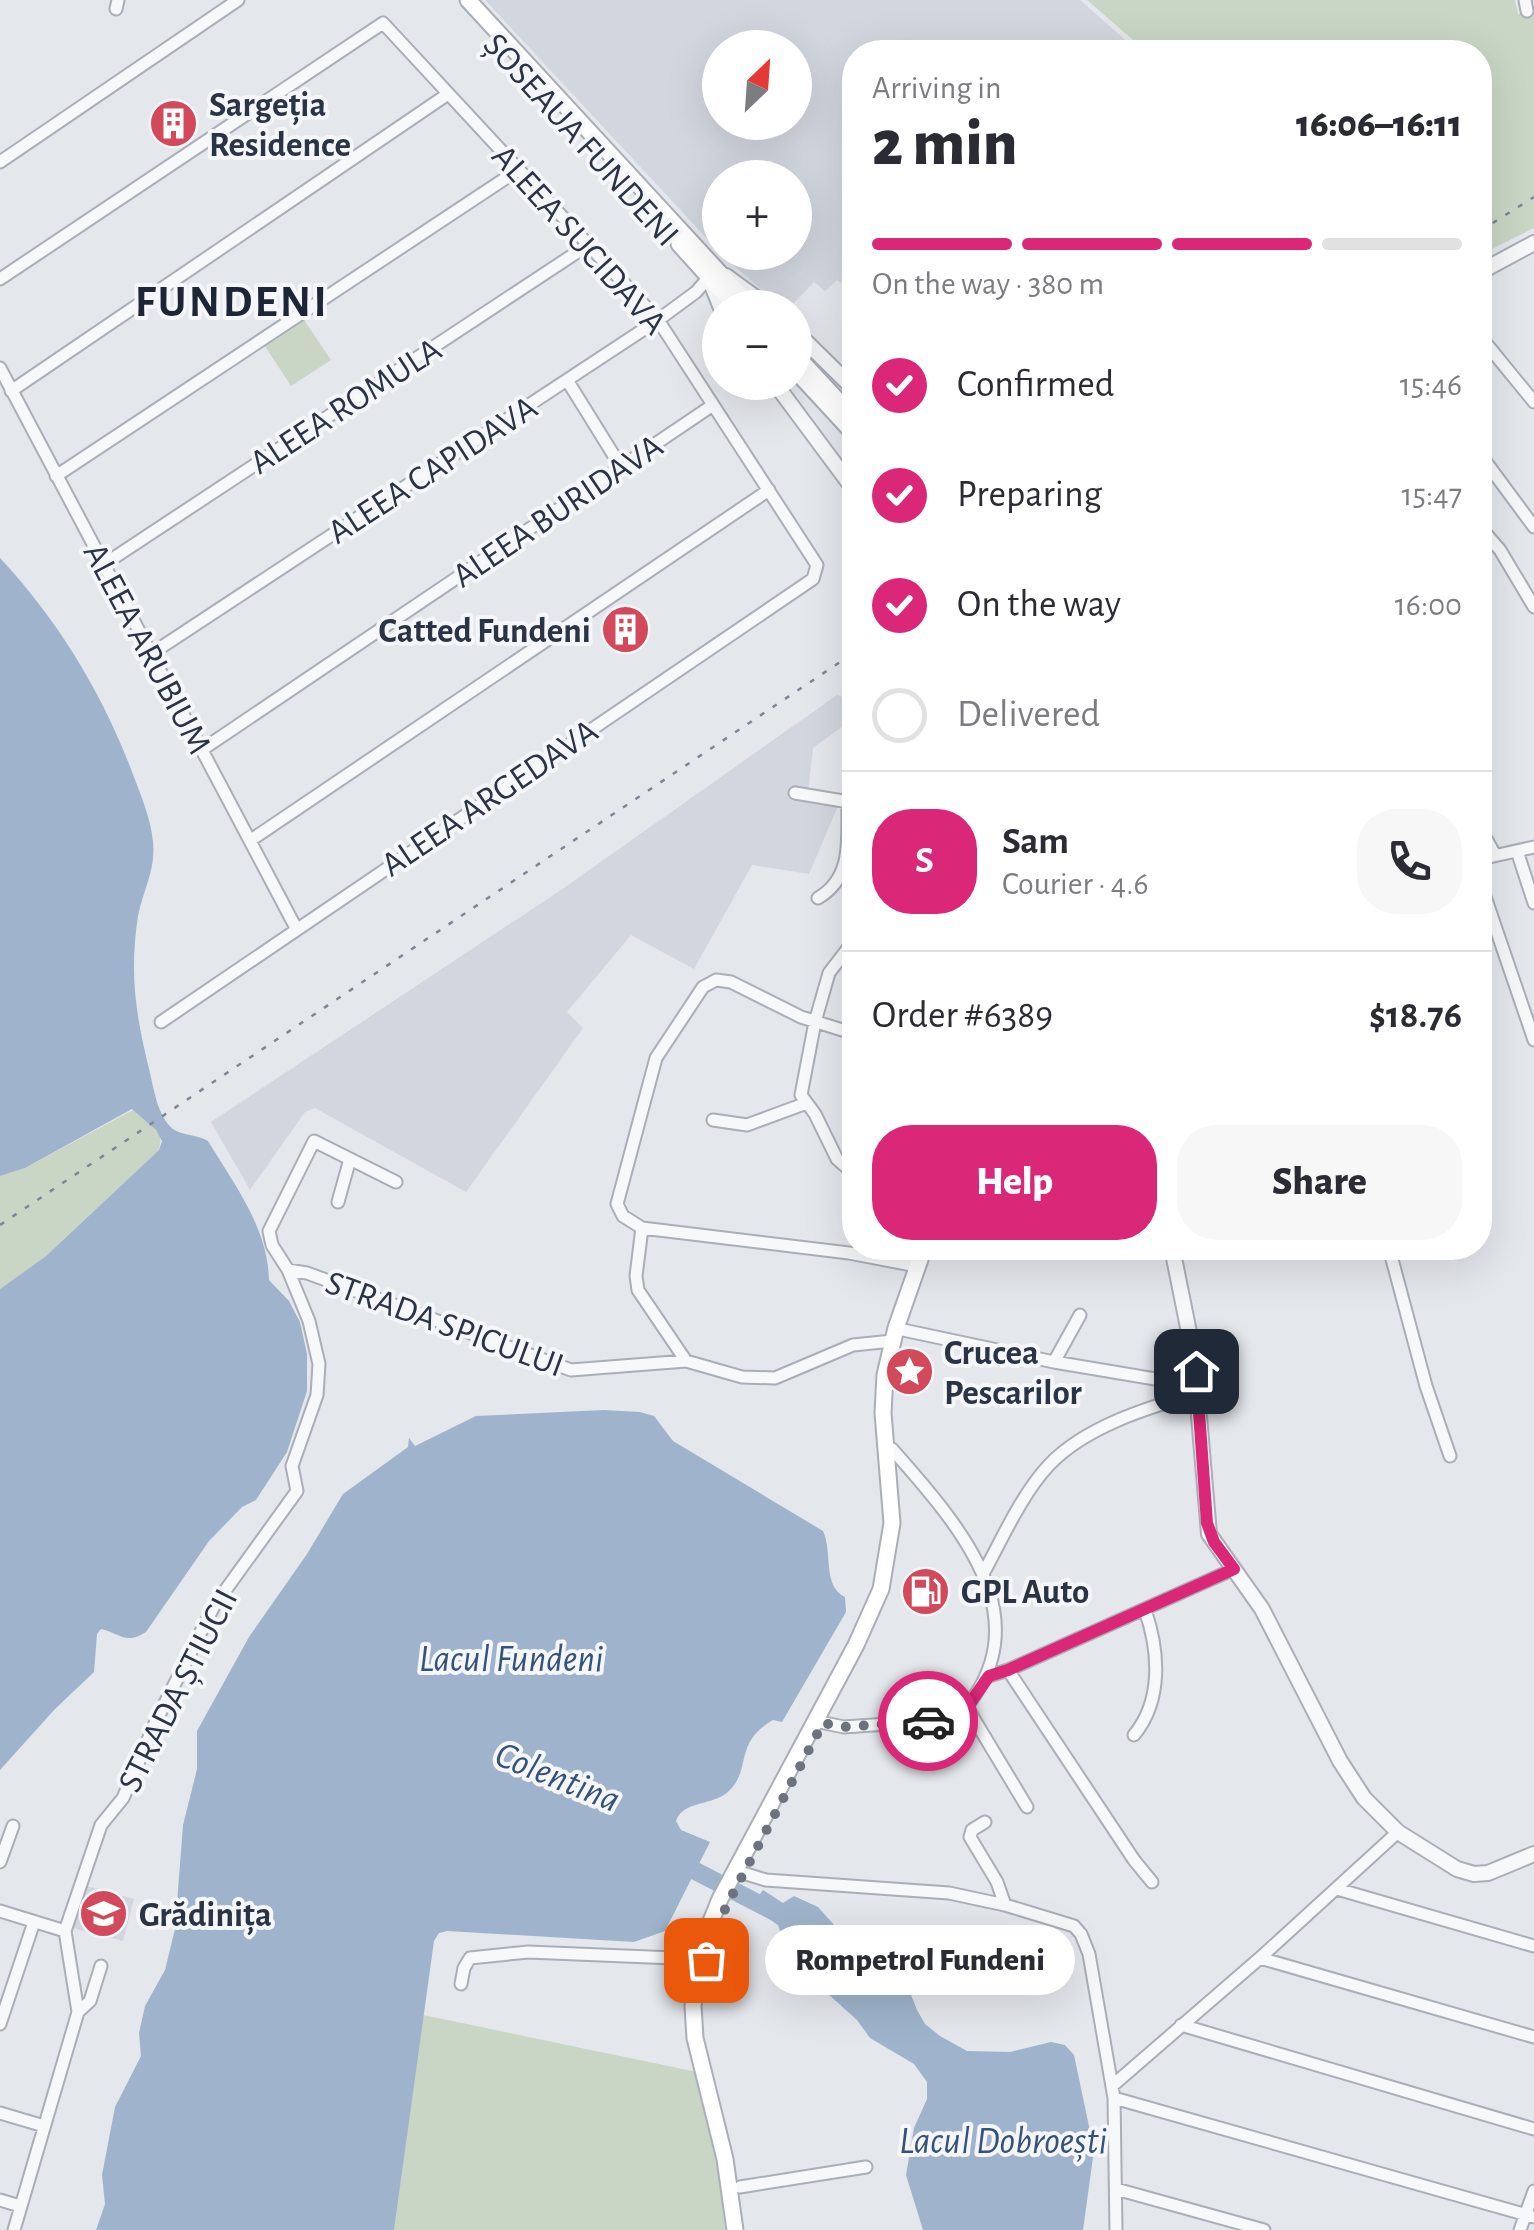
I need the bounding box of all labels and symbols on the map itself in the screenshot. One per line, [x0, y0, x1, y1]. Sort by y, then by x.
street label: ȘOSEAUA FUNDENI [475, 27, 685, 254]
north arrow [702, 30, 812, 140]
place label: Sargeția Residence [209, 88, 351, 163]
building icon: Sargeția Residence [148, 98, 200, 150]
street label: ALEEA SUCIDAVA [485, 139, 673, 341]
district label: FUNDENI [135, 280, 329, 325]
street label: ALEEA ROMULA [244, 332, 448, 481]
street label: ALEEA CAPIDAVA [322, 390, 544, 551]
street label: ALEEA BURIDAVA [447, 428, 669, 594]
street label: ALEEA ARUBIUM [77, 538, 217, 760]
building icon: Catted Fundeni [600, 604, 652, 656]
place label: Catted Fundeni [379, 614, 591, 649]
street label: ALEEA ARGEDAVA [375, 713, 604, 883]
street label: STRADA SPICULUI [321, 1265, 568, 1384]
pin [1154, 1329, 1239, 1414]
place label: Crucea Pescarilor [944, 1336, 1082, 1411]
place icon: Crucea Pescarilor [883, 1346, 935, 1398]
fuel station icon: GPL Auto [900, 1565, 952, 1617]
place label: GPL Auto [961, 1575, 1089, 1610]
street label: STRADA ȘTIUCII [112, 1584, 246, 1799]
water label: Lacul Fundeni [419, 1641, 603, 1679]
courier [878, 1671, 978, 1771]
water label: Colentina [490, 1736, 625, 1820]
school or university icon: Grădinița [78, 1888, 130, 1940]
place label: Grădinița [139, 1898, 272, 1936]
pin [664, 1918, 749, 2003]
callout: Rompetrol Fundeni [766, 1925, 1076, 1995]
water label: Lacul Dobroești [899, 2123, 1107, 2163]

